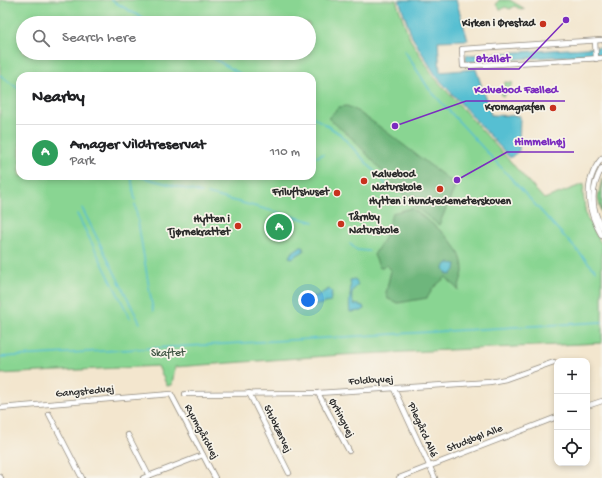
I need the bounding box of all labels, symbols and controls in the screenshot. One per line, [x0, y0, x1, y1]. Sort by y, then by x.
search box [16, 16, 316, 60]
place label: Kirken i Ørestad [461, 17, 537, 30]
marker: Kirken i Ørestad [538, 19, 548, 29]
icon: search [30, 27, 52, 49]
text: Search here [62, 29, 136, 47]
callout: 8tallet [468, 45, 519, 69]
text: 8tallet [476, 53, 511, 67]
callout: Kalvebod Fælled [466, 77, 565, 101]
text: Kalvebod Fælled [473, 84, 560, 98]
text: Nearby [32, 88, 85, 108]
place label: Kromagrafen [484, 101, 546, 115]
marker: Kromagrafen [548, 103, 558, 113]
callout: Himmelhøj [507, 128, 574, 152]
text: Amager Vildtreservat [70, 136, 205, 154]
text: Himmelhøj [514, 136, 566, 150]
text: A [41, 145, 49, 160]
text: 110 m [270, 145, 300, 160]
text: Park [70, 154, 95, 169]
place label: Kalvebod Naturskole [371, 169, 423, 194]
marker: Kalvebod Naturskole [359, 176, 369, 186]
marker: Hytten i Hundredemeterskoven [435, 184, 445, 194]
place label: Friluftshuset [271, 186, 330, 199]
marker: Friluftshuset [332, 188, 342, 198]
place label: Hytten i Hundredemeterskoven [369, 195, 512, 208]
place label: Tårnby Naturskole [348, 210, 400, 237]
pin: A [266, 212, 292, 242]
place label: Hytten i Tjørnekrattet [167, 213, 232, 239]
marker: Tårnby Naturskole [336, 219, 346, 229]
marker: Hytten i Tjørnekrattet [233, 221, 243, 231]
your location [298, 290, 318, 310]
park label: Skaftet [151, 347, 187, 360]
map controls [554, 358, 590, 466]
button: + [554, 358, 590, 394]
street label: Foldbyvej [347, 374, 394, 388]
street label: Gangstedvej [55, 383, 115, 401]
button: − [554, 394, 590, 430]
street label: Ørtingvej [326, 396, 356, 440]
street label: Pilegård Allé [404, 399, 440, 460]
street label: Ryumgårdvej [181, 402, 221, 462]
street label: Stubkærvej [260, 403, 294, 455]
street label: Studsbøl Alle [445, 423, 505, 455]
button: locate [554, 430, 590, 466]

